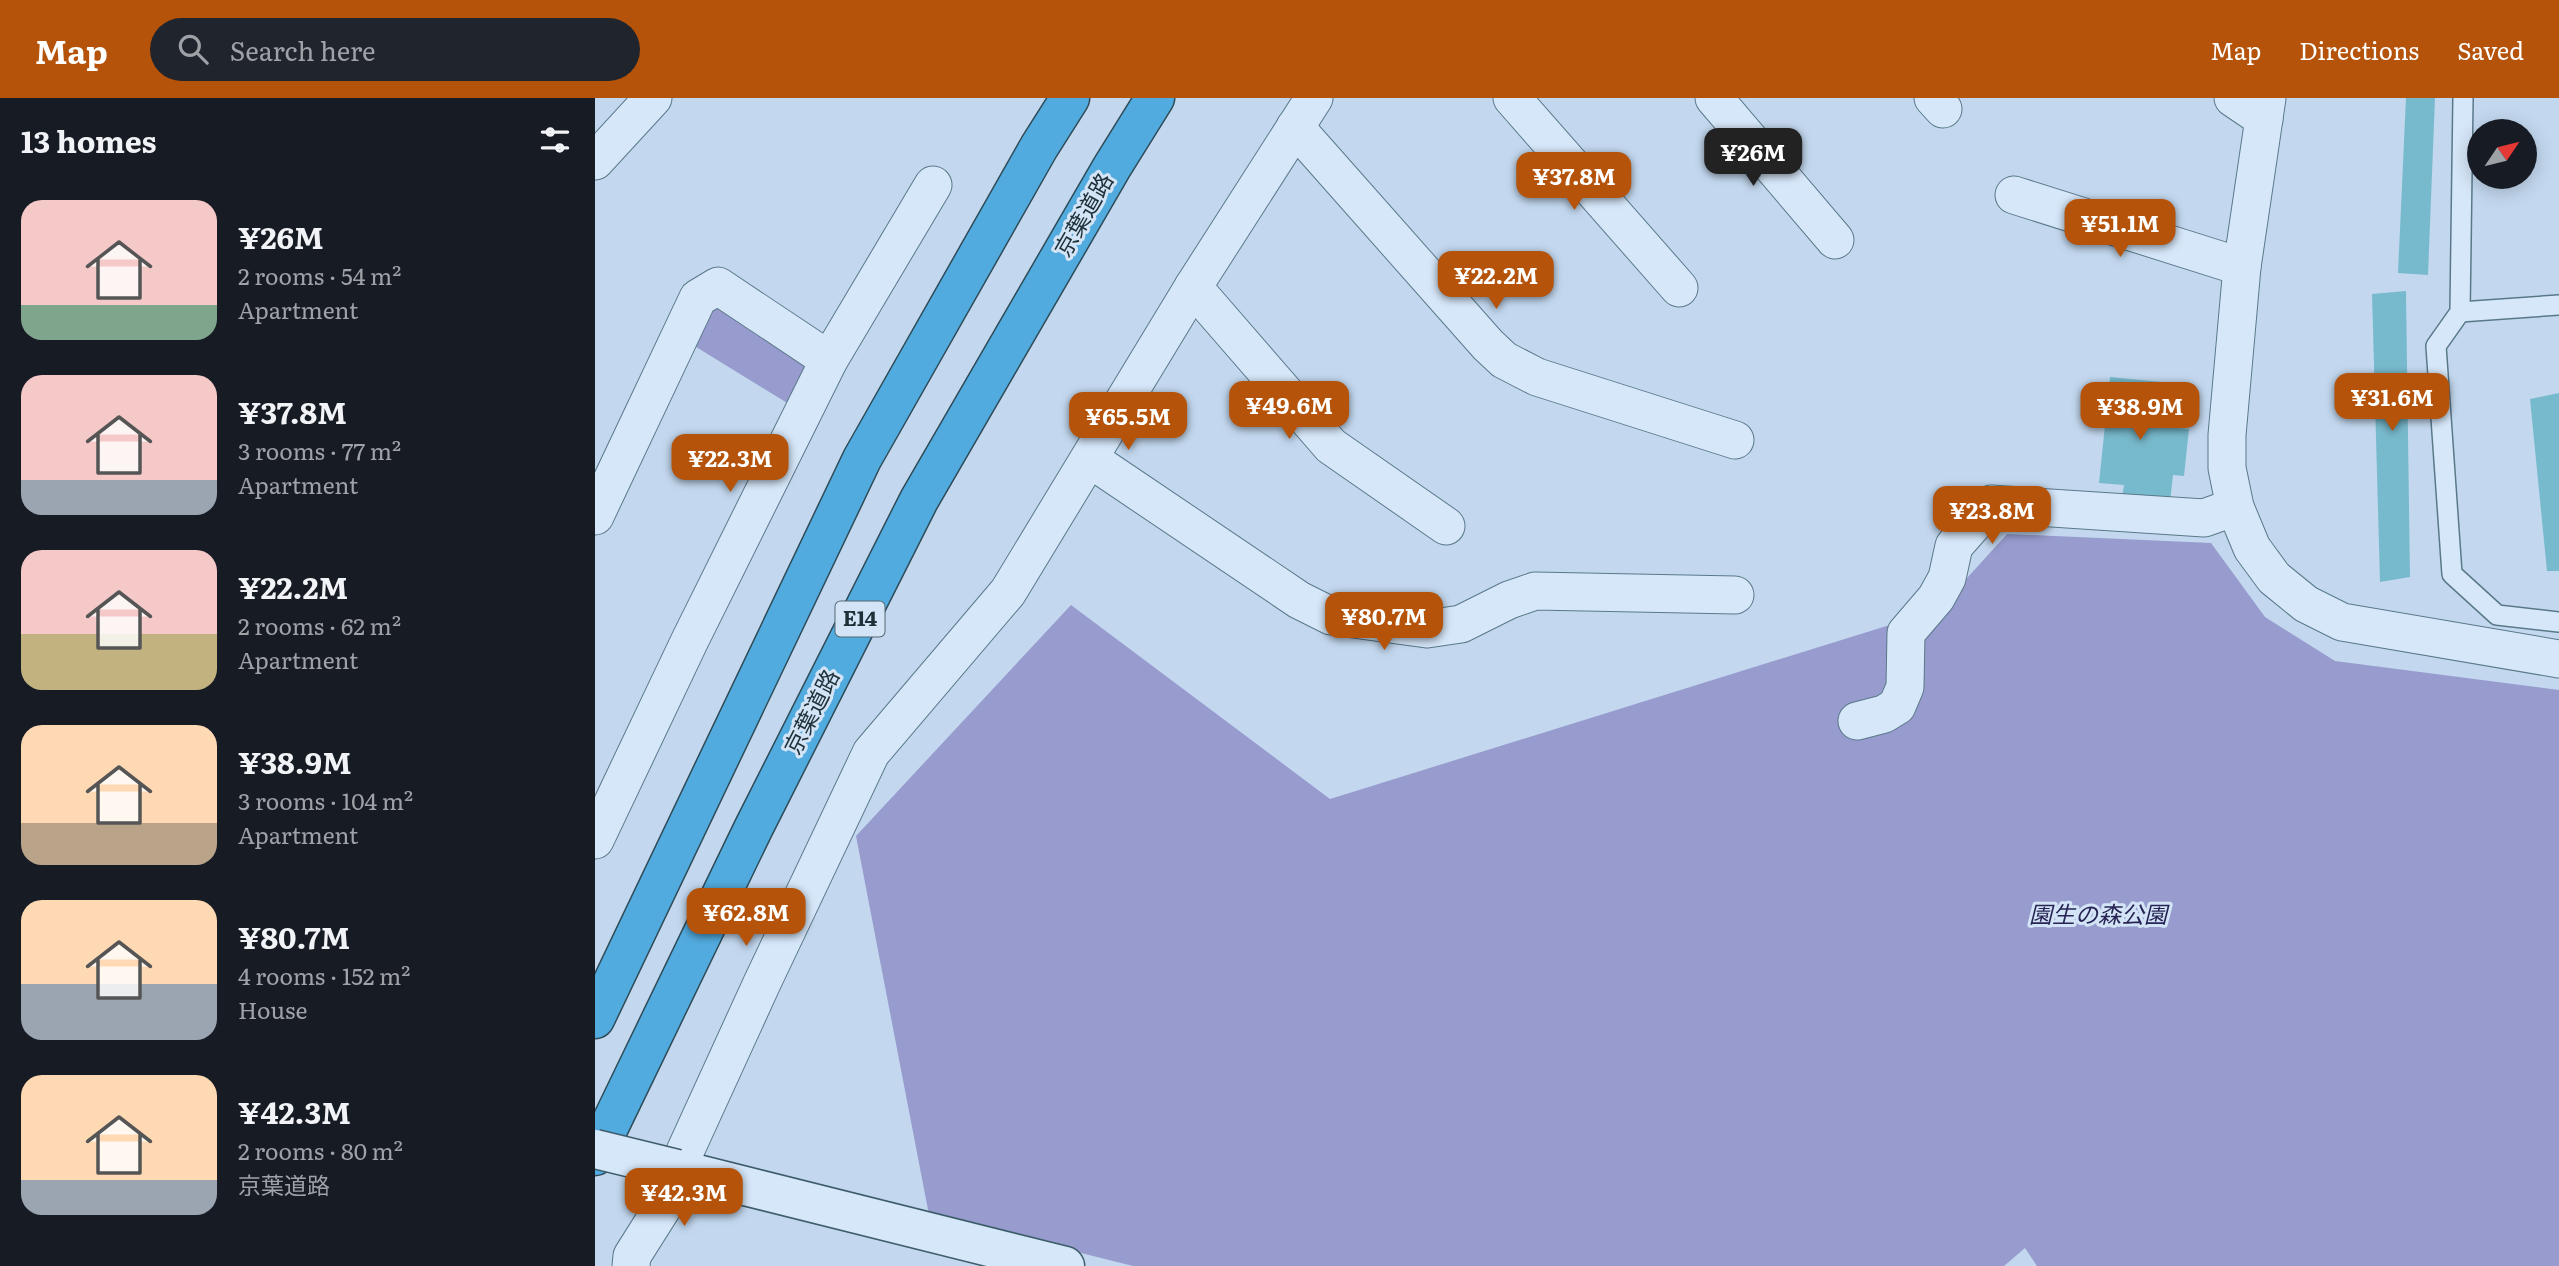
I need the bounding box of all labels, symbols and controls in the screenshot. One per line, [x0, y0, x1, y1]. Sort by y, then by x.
search box [150, 18, 640, 81]
text: Map [35, 25, 108, 74]
icon: search [174, 30, 212, 68]
text: Search here [230, 30, 376, 69]
text: Map [2210, 32, 2261, 67]
text: Directions [2299, 32, 2419, 67]
text: Saved [2457, 32, 2524, 67]
text: 13 homes [21, 118, 157, 162]
north arrow [2467, 119, 2537, 189]
map controls [2467, 119, 2537, 189]
icon: filters [536, 121, 574, 159]
pin: ¥26M [1712, 129, 1794, 188]
text: ¥26M [1720, 134, 1786, 168]
pin: ¥37.8M [1517, 152, 1631, 212]
text: ¥37.8M [1532, 158, 1616, 192]
street label: 京葉道路 [1045, 166, 1120, 262]
pin: ¥51.1M [2063, 200, 2177, 259]
text: ¥51.1M [2081, 205, 2159, 239]
text: ¥26M [238, 214, 324, 258]
icon: home [77, 228, 161, 312]
pin: ¥22.2M [1439, 252, 1553, 311]
text: ¥22.2M [1454, 257, 1538, 291]
text: 2 rooms · 54 m² [238, 258, 401, 292]
text: Apartment [238, 292, 358, 326]
pin: ¥31.6M [2335, 374, 2449, 433]
text: ¥31.6M [2350, 379, 2434, 413]
pin: ¥49.6M [1232, 382, 1346, 441]
pin: ¥38.9M [2083, 382, 2197, 442]
text: ¥49.6M [1245, 387, 1333, 421]
text: ¥38.9M [2096, 388, 2184, 422]
text: ¥37.8M [238, 389, 347, 433]
pin: ¥65.5M [1071, 392, 1185, 452]
text: ¥65.5M [1085, 398, 1171, 432]
icon: home [77, 403, 161, 487]
text: 3 rooms · 77 m² [238, 433, 401, 467]
pin: ¥22.3M [673, 434, 787, 494]
text: ¥22.3M [688, 440, 772, 474]
text: Apartment [238, 467, 358, 501]
pin: ¥23.8M [1935, 486, 2049, 546]
text: ¥23.8M [1949, 492, 2035, 526]
text: ¥22.2M [238, 564, 348, 608]
icon: home [77, 578, 161, 662]
pin: ¥80.7M [1327, 592, 1441, 652]
text: ¥80.7M [1341, 598, 1427, 632]
road number: E14 [835, 602, 885, 636]
text: 2 rooms · 62 m² [238, 608, 401, 642]
text: Apartment [238, 642, 358, 676]
street label: 京葉道路 [774, 662, 846, 760]
text: ¥38.9M [238, 739, 352, 783]
icon: home [77, 753, 161, 837]
text: 3 rooms · 104 m² [238, 783, 413, 817]
text: Apartment [238, 817, 358, 851]
pin: ¥62.8M [689, 888, 803, 948]
text: ¥62.8M [703, 894, 789, 928]
park label: 園生の森公園 [2029, 896, 2170, 930]
text: ¥80.7M [238, 914, 350, 958]
icon: home [77, 928, 161, 1012]
text: 4 rooms · 152 m² [238, 958, 411, 992]
text: House [238, 992, 307, 1026]
text: ¥42.3M [238, 1089, 351, 1133]
icon: home [77, 1103, 161, 1187]
text: 2 rooms · 80 m² [238, 1133, 403, 1167]
text: 京葉道路 [238, 1167, 330, 1201]
pin: ¥42.3M [627, 1168, 741, 1228]
text: ¥42.3M [641, 1174, 727, 1208]

